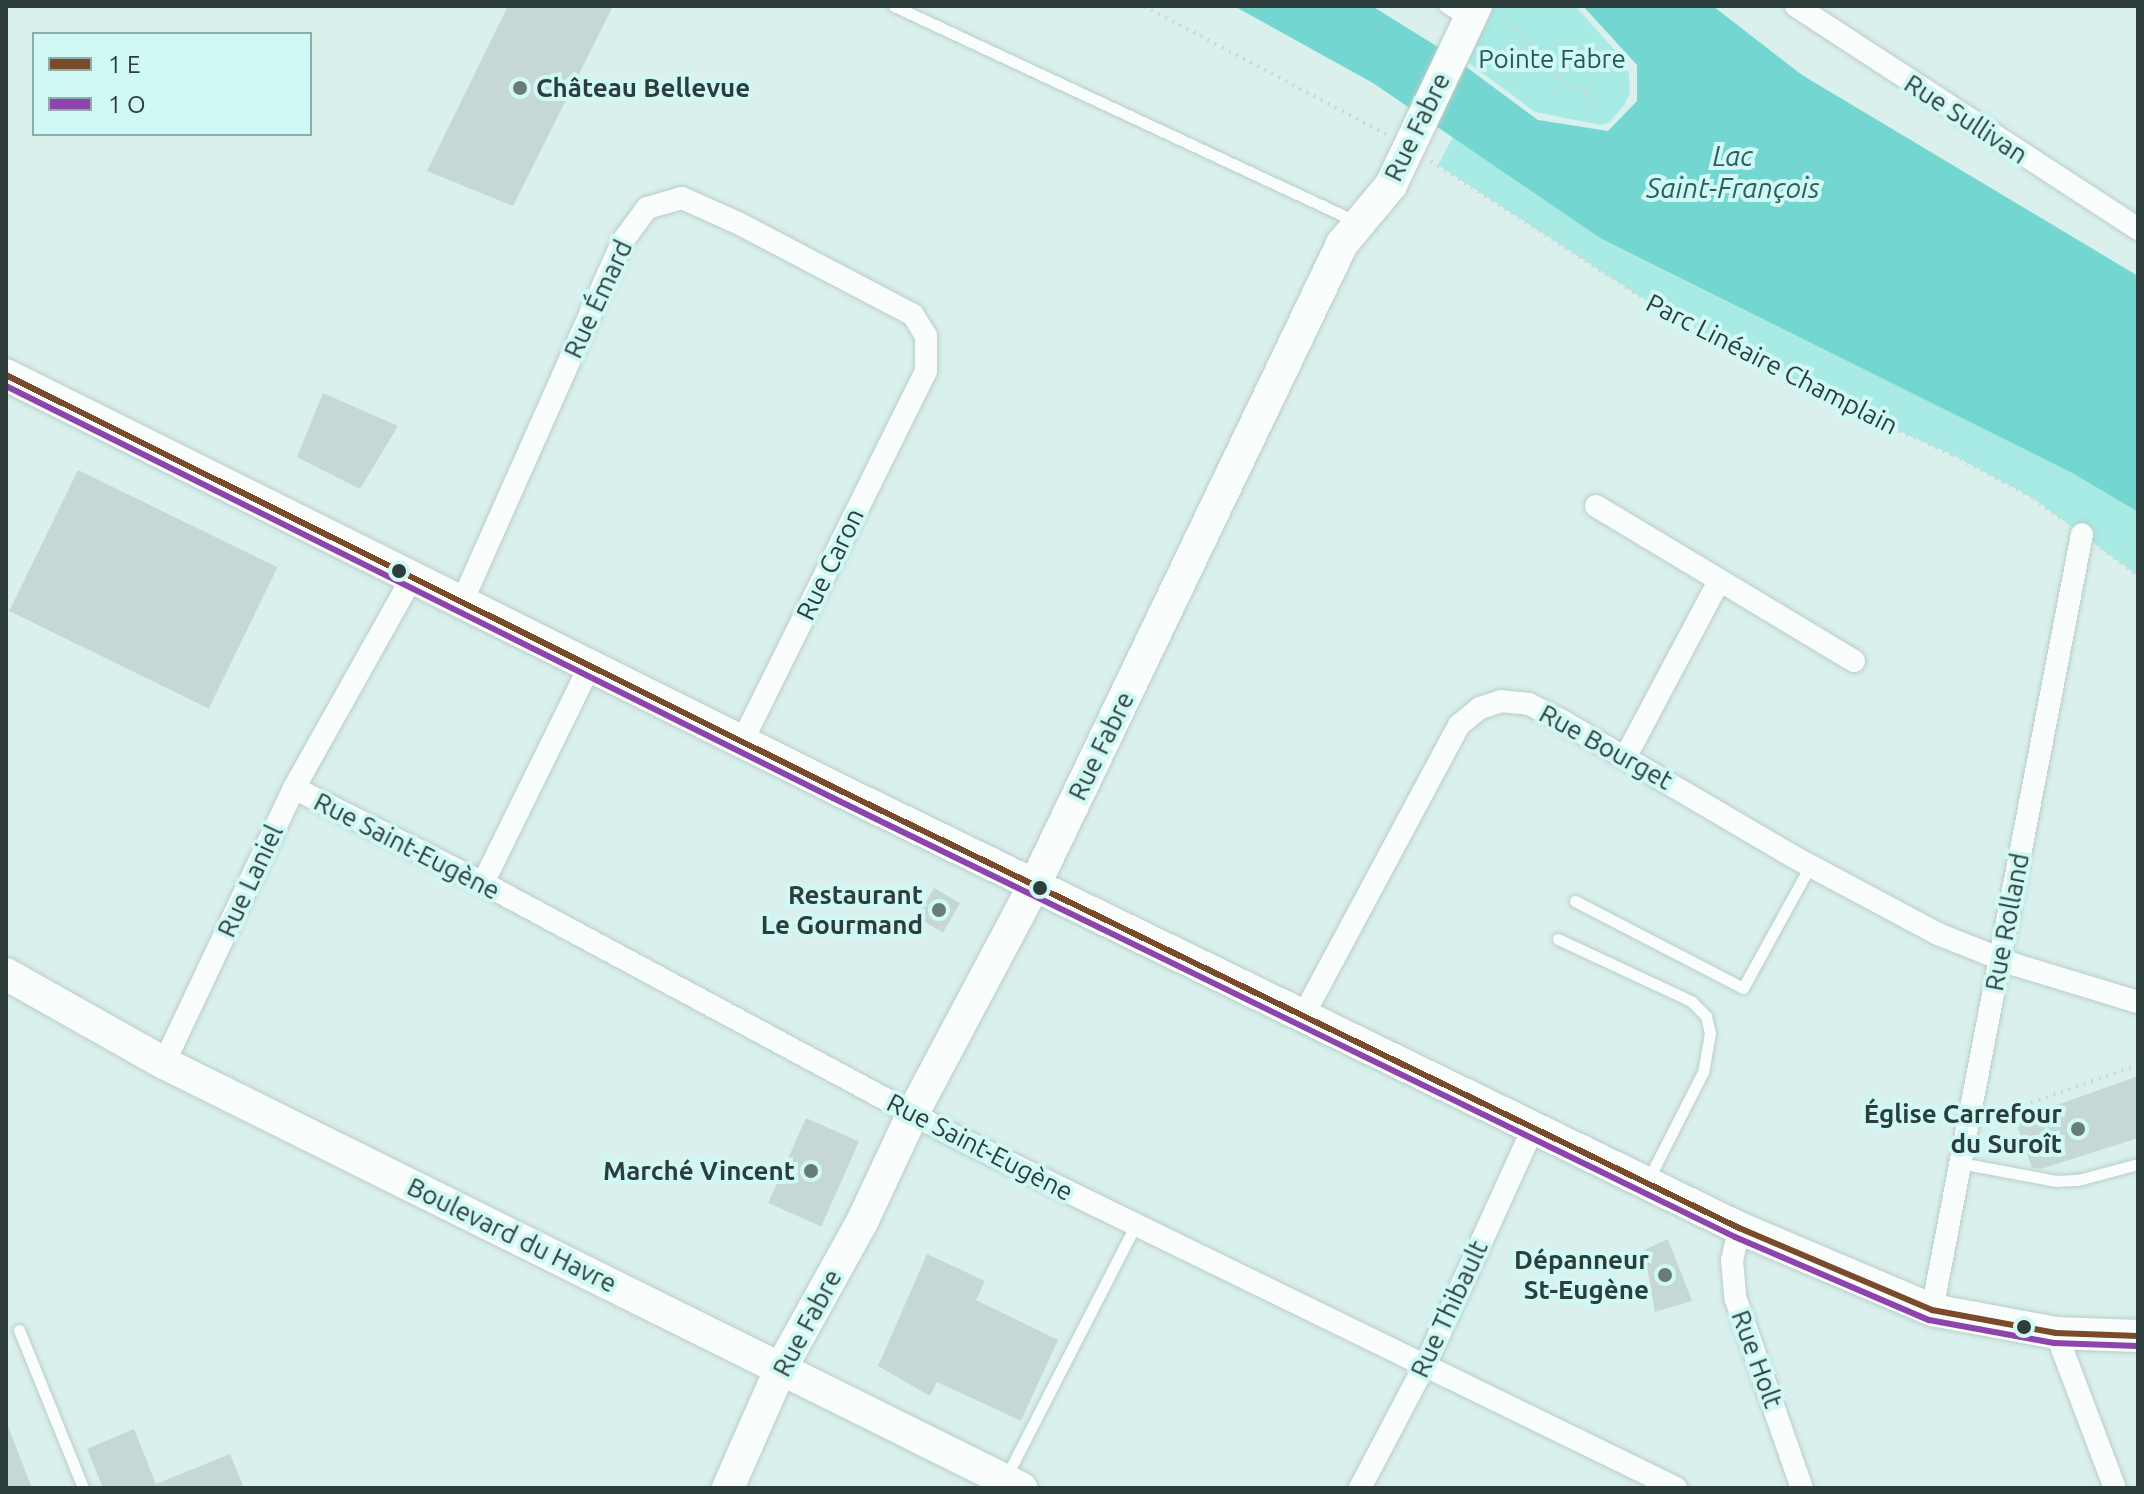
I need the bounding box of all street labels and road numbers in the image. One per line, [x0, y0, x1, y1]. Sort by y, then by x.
street label: Rue Fabre [1377, 68, 1457, 186]
street label: Rue Sullivan [1899, 68, 2033, 170]
street label: Rue Émard [557, 235, 639, 363]
street label: Parc Linéaire Champlain [1641, 287, 1903, 441]
street label: Rue Caron [790, 503, 870, 625]
street label: Rue Fabre [1061, 687, 1141, 805]
street label: Rue Bourget [1534, 698, 1678, 796]
street label: Rue Saint-Eugène [309, 786, 505, 906]
street label: Rue Laniel [210, 820, 290, 942]
street label: Rue Rolland [1978, 850, 2036, 994]
street label: Rue Saint-Eugène [882, 1087, 1078, 1207]
street label: Boulevard du Havre [402, 1171, 622, 1299]
street label: Rue Thibault [1404, 1236, 1494, 1382]
street label: Rue Fabre [766, 1264, 848, 1382]
street label: Rue Holt [1725, 1306, 1789, 1412]

